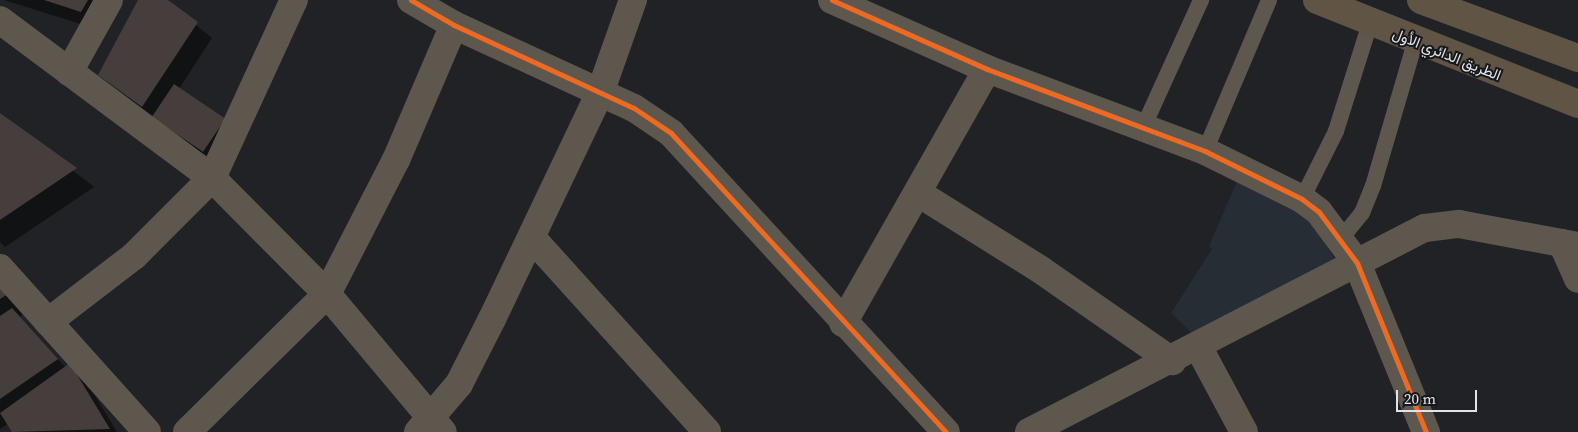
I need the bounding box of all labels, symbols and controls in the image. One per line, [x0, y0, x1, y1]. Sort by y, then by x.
street label: الطريق الدائري الأول [1390, 24, 1504, 84]
scale bar [1398, 380, 1479, 412]
text: 20 m [1404, 388, 1436, 409]

